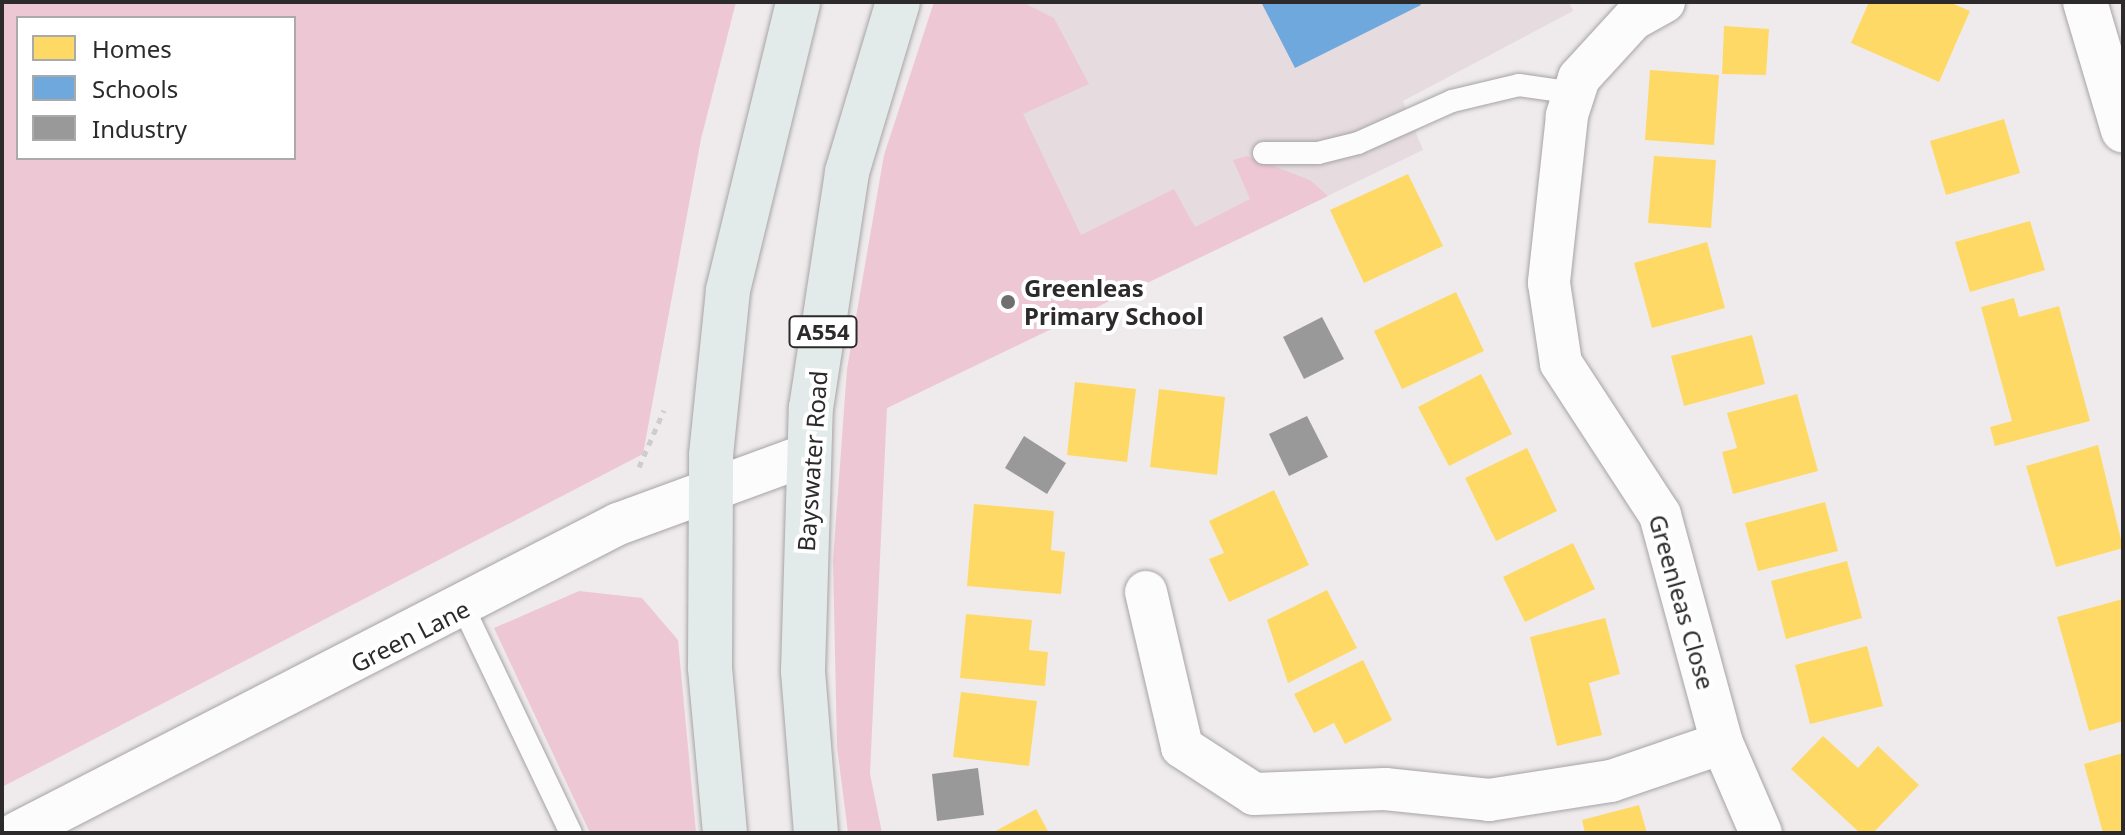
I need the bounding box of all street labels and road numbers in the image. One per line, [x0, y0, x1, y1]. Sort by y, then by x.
road number: A554 [787, 314, 859, 350]
street label: Bayswater Road [791, 370, 833, 552]
street label: Greenleas Close [1643, 511, 1721, 693]
street label: Green Lane [346, 594, 474, 678]

